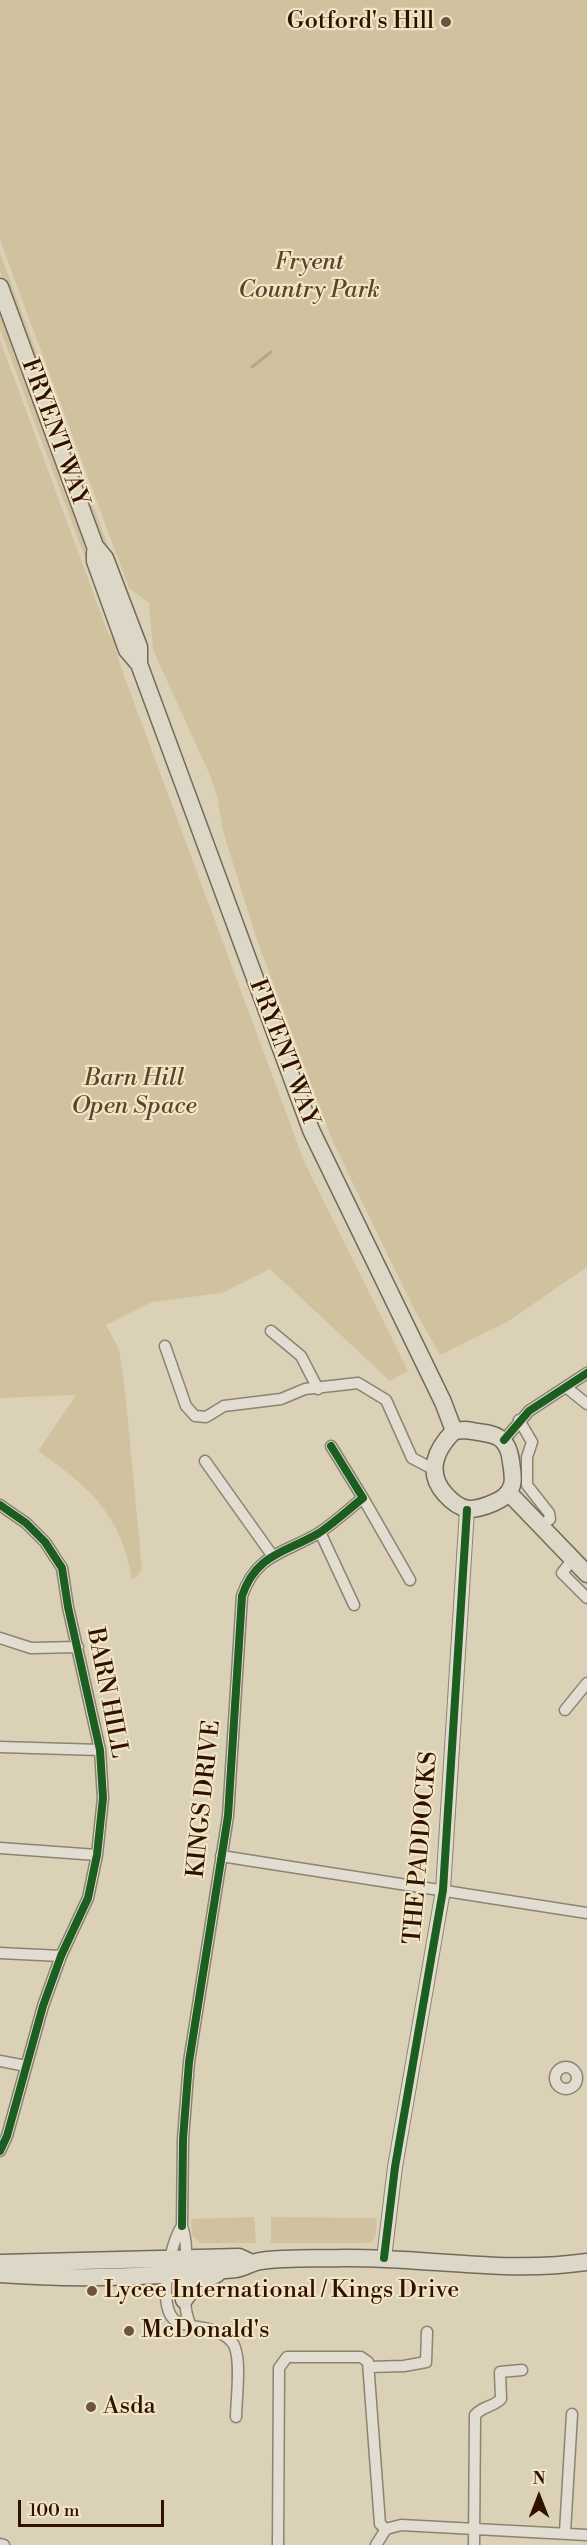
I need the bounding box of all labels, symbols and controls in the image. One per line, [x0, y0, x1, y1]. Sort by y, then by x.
place label: Gotford's Hill [287, 8, 434, 36]
marker: Gotford's Hill [439, 15, 453, 29]
park label: Fryent Country Park [238, 249, 380, 305]
street label: FRYENT WAY [14, 355, 94, 511]
street label: FRYENT WAY [242, 975, 324, 1131]
park label: Barn Hill Open Space [71, 1065, 197, 1121]
street label: BARN HILL [79, 1625, 133, 1761]
street label: KINGS DRIVE [182, 1719, 228, 1879]
street label: THE PADDOCKS [399, 1750, 445, 1946]
place label: Lycee International / Kings Drive [104, 2277, 459, 2305]
marker: Lycee International / Kings Drive [85, 2284, 99, 2298]
place label: McDonald's [141, 2317, 270, 2345]
marker: McDonald's [122, 2324, 136, 2338]
place label: Asda [103, 2393, 156, 2421]
marker: Asda [84, 2400, 98, 2414]
north arrow [509, 2467, 569, 2527]
text: N [533, 2469, 545, 2489]
scale bar [21, 2488, 166, 2526]
text: 100 m [29, 2499, 80, 2522]

